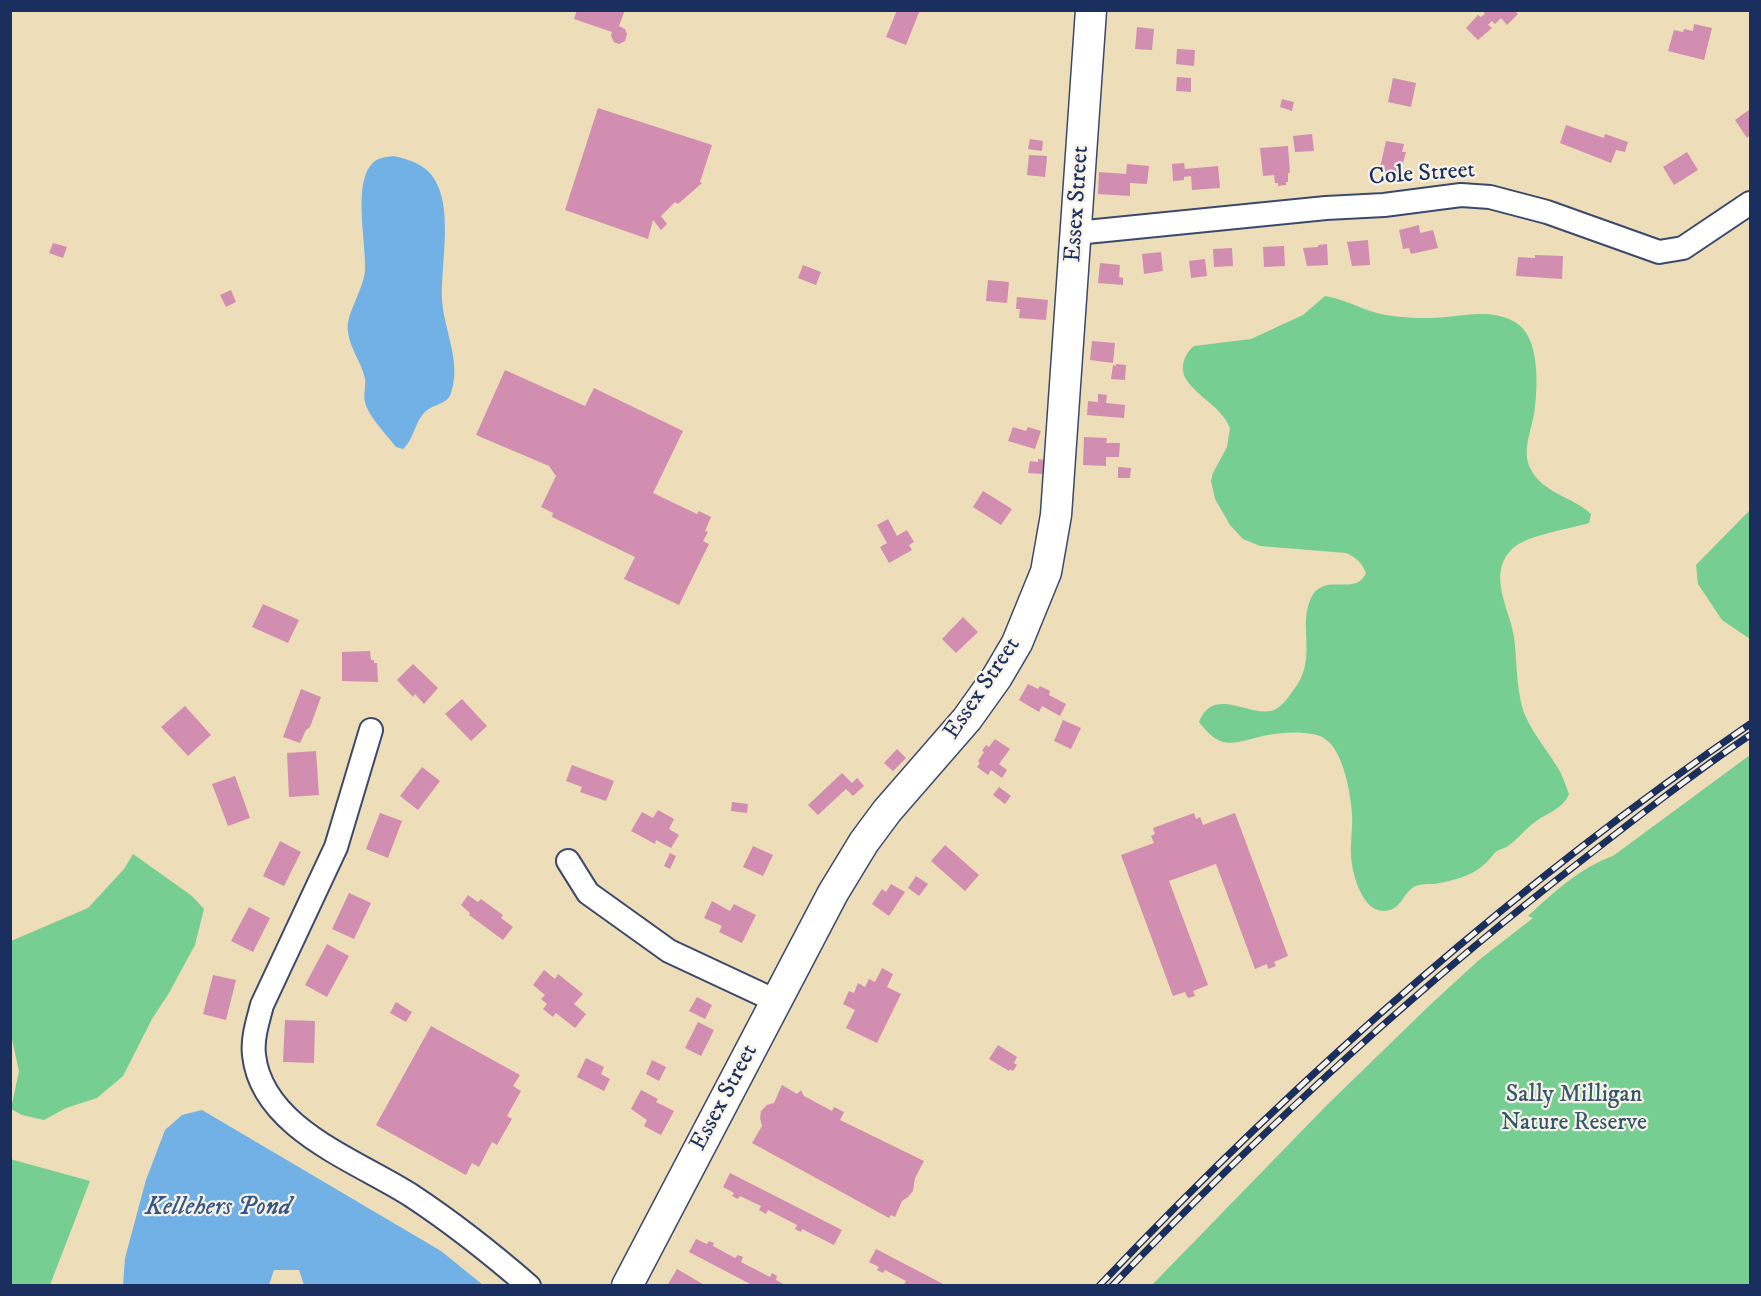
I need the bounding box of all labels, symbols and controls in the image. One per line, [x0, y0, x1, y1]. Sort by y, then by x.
street label: Essex Street [1060, 145, 1096, 263]
street label: Cole Street [1368, 157, 1476, 193]
street label: Essex Street [938, 633, 1028, 745]
street label: Essex Street [685, 1040, 765, 1156]
park label: Sally Milligan Nature Reserve [1501, 1082, 1647, 1138]
water label: Kellehers Pond [145, 1193, 291, 1225]

